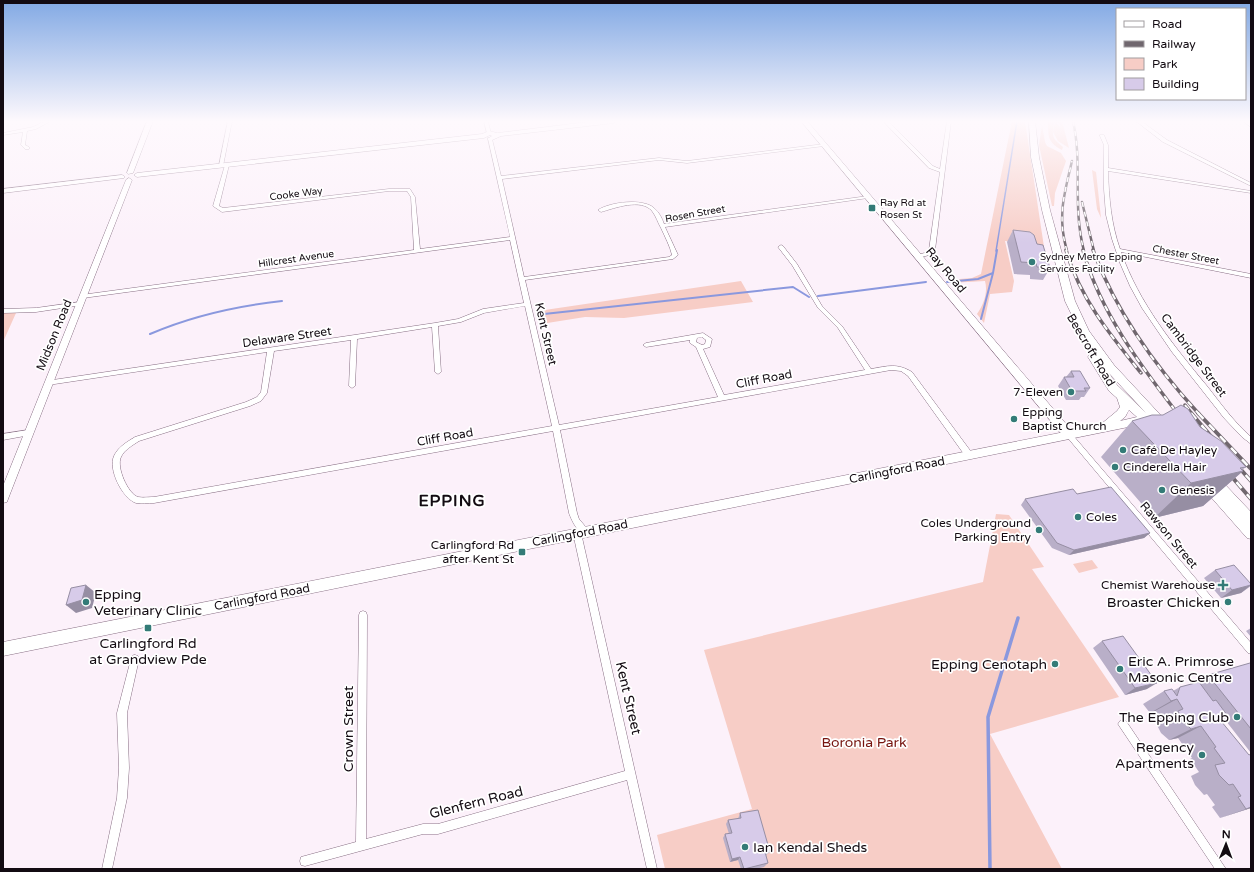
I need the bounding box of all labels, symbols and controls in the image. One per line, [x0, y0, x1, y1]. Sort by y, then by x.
legend [1116, 8, 1246, 100]
text: Road [1152, 17, 1182, 31]
text: Railway [1152, 37, 1196, 51]
text: Park [1152, 57, 1178, 71]
text: Building [1152, 77, 1199, 91]
street label: Cooke Way [269, 185, 324, 203]
place label: Ray Rd at Rosen St [880, 197, 926, 221]
street label: Rosen Street [664, 203, 726, 225]
marker: Ray Rd at Rosen St [867, 203, 877, 213]
street label: Chester Street [1151, 243, 1220, 267]
street label: Ray Road [923, 244, 969, 296]
street label: Hillcrest Avenue [257, 248, 335, 270]
place label: Sydney Metro Epping Services Facility [1040, 251, 1142, 275]
marker: Sydney Metro Epping Services Facility [1027, 257, 1037, 267]
street label: Midson Road [33, 297, 75, 373]
street label: Kent Street [532, 301, 560, 367]
street label: Beecroft Road [1064, 311, 1118, 389]
street label: Cambridge Street [1158, 311, 1230, 400]
street label: Delaware Street [241, 324, 333, 350]
street label: Cliff Road [735, 367, 793, 391]
place label: 7-Eleven [1013, 385, 1063, 399]
marker: 7-Eleven [1066, 387, 1076, 397]
place label: Epping Baptist Church [1022, 405, 1107, 433]
marker: Epping Baptist Church [1009, 414, 1019, 424]
street label: Cliff Road [416, 425, 474, 449]
place label: Café De Hayley [1131, 443, 1218, 457]
marker: Café De Hayley [1118, 445, 1128, 455]
street label: Carlingford Road [848, 454, 946, 486]
place label: Cinderella Hair [1123, 460, 1207, 474]
marker: Cinderella Hair [1110, 462, 1120, 472]
place label: Genesis [1170, 483, 1215, 497]
marker: Genesis [1157, 485, 1167, 495]
district label: EPPING [418, 491, 486, 511]
street label: Rawson Street [1137, 499, 1201, 571]
place label: Coles [1086, 510, 1117, 524]
marker: Coles [1073, 512, 1083, 522]
place label: Coles Underground Parking Entry [920, 516, 1032, 544]
street label: Carlingford Road [531, 517, 629, 549]
marker: Coles Underground Parking Entry [1034, 525, 1044, 535]
place label: Carlingford Rd after Kent St [431, 538, 514, 566]
marker: Carlingford Rd after Kent St [517, 547, 527, 557]
place label: Chemist Warehouse [1101, 578, 1215, 592]
marker: Chemist Warehouse [1218, 580, 1228, 590]
street label: Carlingford Road [213, 581, 311, 613]
place label: Epping Veterinary Clinic [94, 586, 202, 619]
place label: Broaster Chicken [1107, 594, 1220, 611]
marker: Epping Veterinary Clinic [81, 597, 91, 607]
marker: Broaster Chicken [1223, 597, 1233, 607]
marker: Carlingford Rd at Grandview Pde [143, 623, 153, 633]
place label: Carlingford Rd at Grandview Pde [89, 635, 207, 668]
place label: Eric A. Primrose Masonic Centre [1128, 653, 1234, 686]
place label: Epping Cenotaph [931, 656, 1047, 673]
marker: Epping Cenotaph [1050, 659, 1060, 669]
street label: Kent Street [612, 660, 645, 737]
marker: Eric A. Primrose Masonic Centre [1115, 664, 1125, 674]
street label: Crown Street [340, 685, 357, 772]
place label: The Epping Club [1119, 709, 1229, 726]
marker: The Epping Club [1232, 712, 1242, 722]
park label: Boronia Park [821, 734, 907, 751]
place label: Regency Apartments [1115, 739, 1194, 772]
marker: Regency Apartments [1197, 750, 1207, 760]
street label: Glenfern Road [428, 783, 525, 822]
north arrow [1206, 824, 1246, 864]
text: N [1222, 828, 1231, 841]
place label: Ian Kendal Sheds [753, 839, 867, 856]
marker: Ian Kendal Sheds [740, 842, 750, 852]

